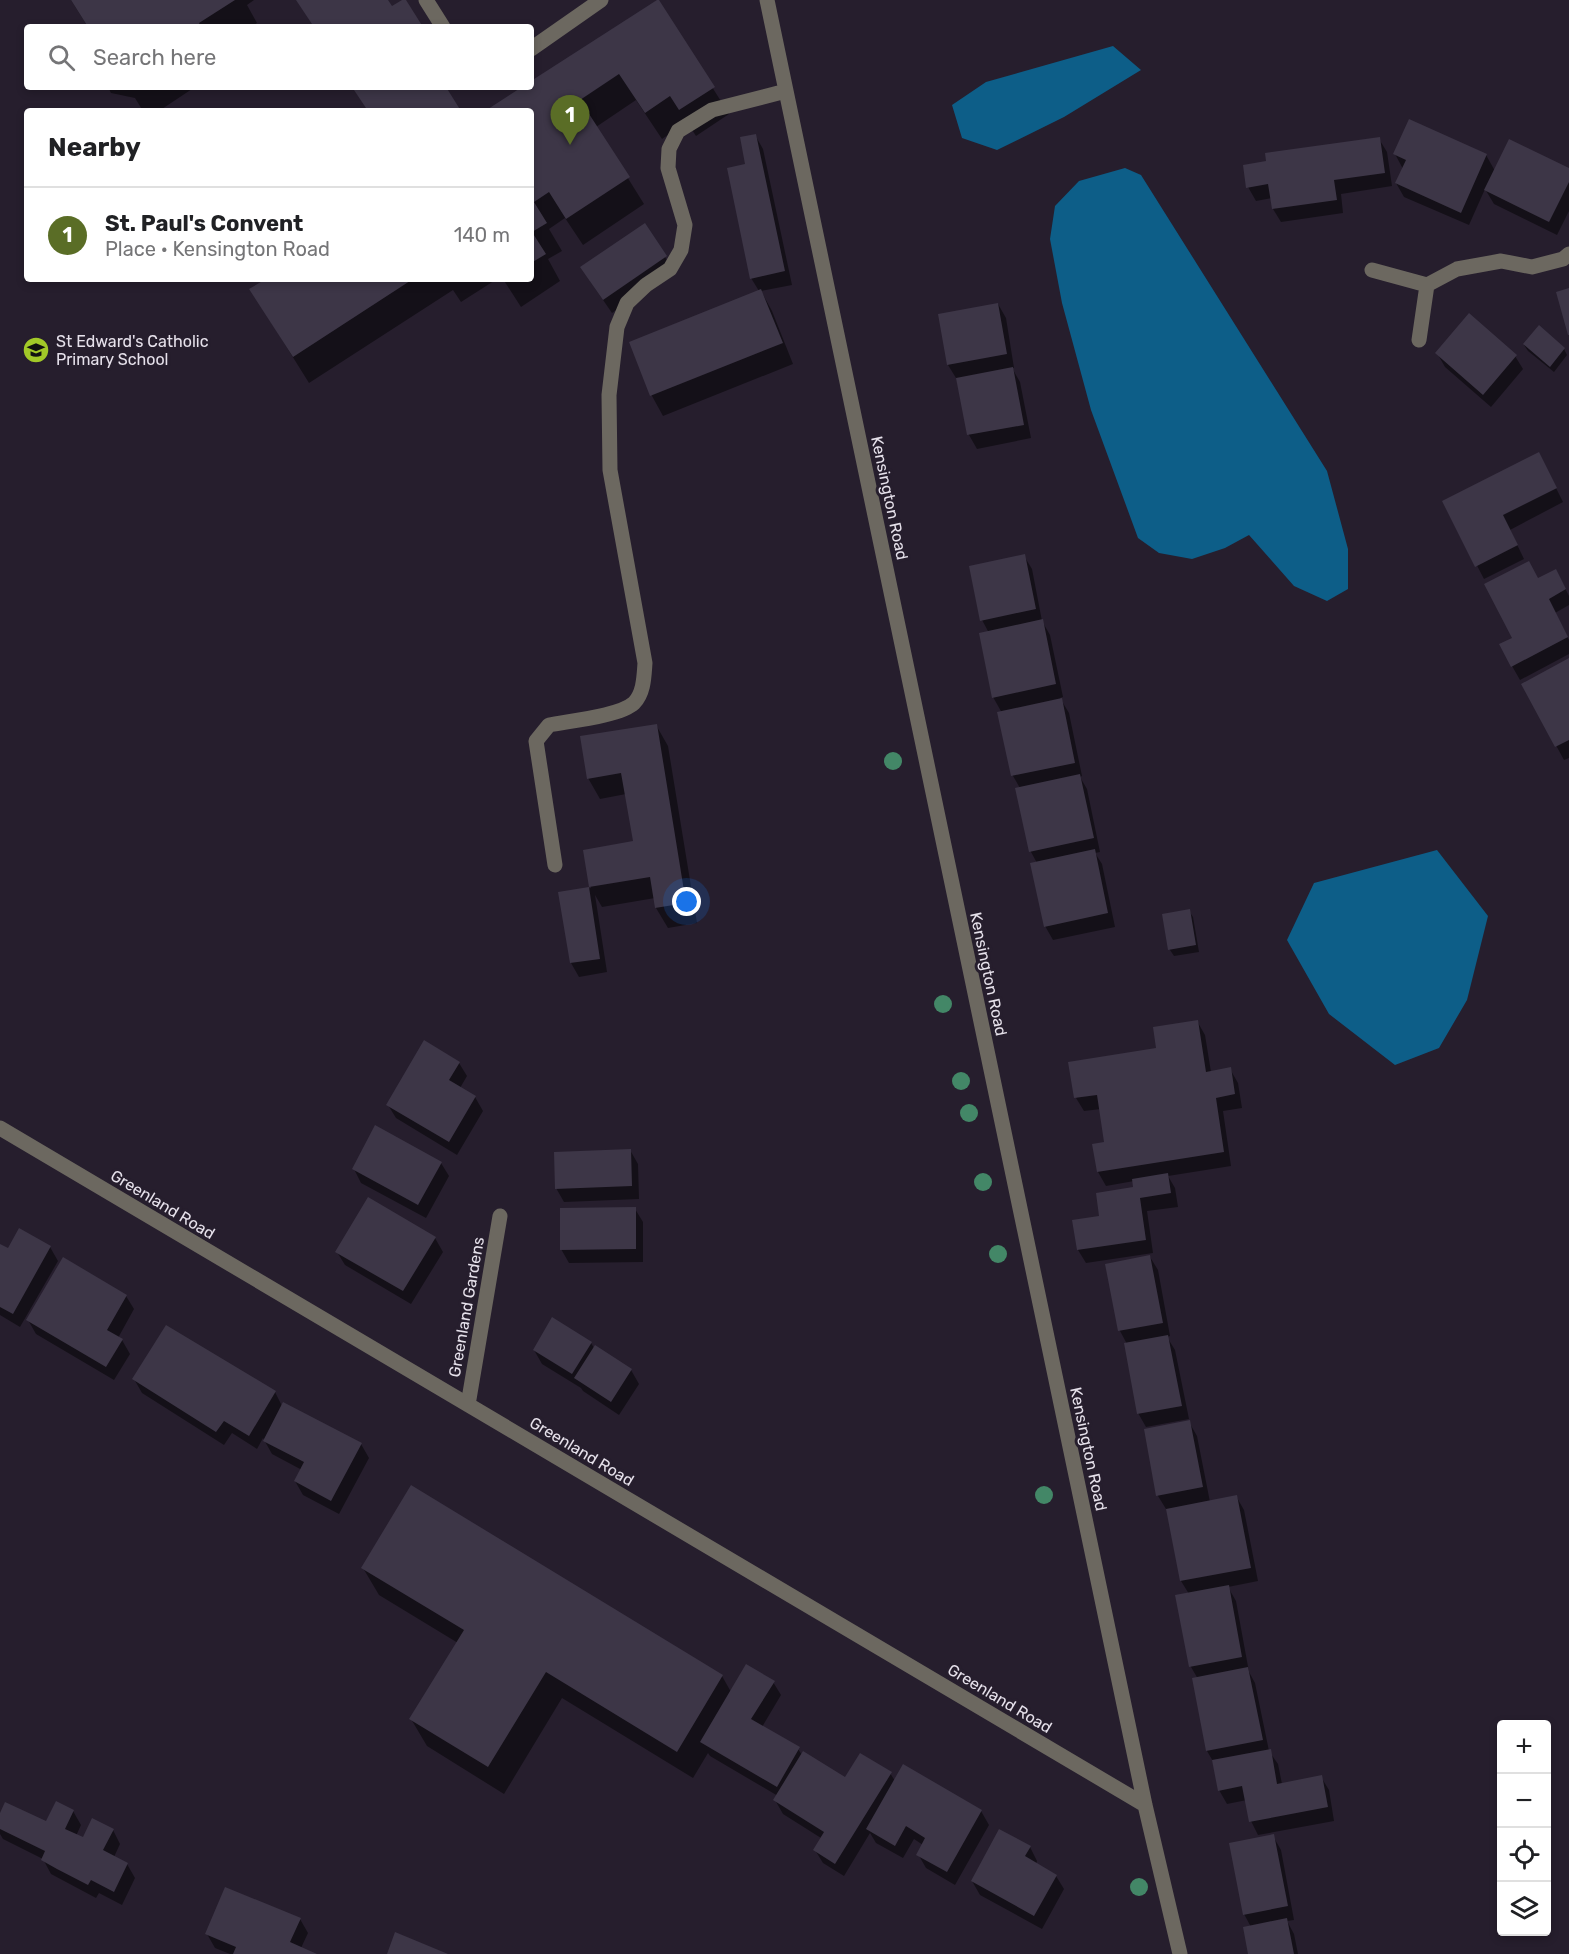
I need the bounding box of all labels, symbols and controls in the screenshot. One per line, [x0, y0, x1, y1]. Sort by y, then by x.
search box [24, 24, 534, 90]
icon: search [45, 41, 78, 74]
text: Search here [93, 44, 216, 71]
pin: 1 [550, 96, 590, 145]
text: Nearby [48, 132, 141, 163]
text: St. Paul's Convent [105, 210, 303, 237]
text: 1 [63, 223, 72, 247]
text: 140 m [454, 223, 510, 247]
text: Place · Kensington Road [105, 237, 330, 261]
place label: St Edward's Catholic Primary School [56, 332, 209, 369]
school or university icon: St Edward's Catholic Primary School [21, 335, 51, 365]
street label: Kensington Road [867, 434, 912, 562]
your location [672, 887, 701, 916]
street label: Kensington Road [966, 910, 1011, 1038]
street label: Greenland Road [107, 1166, 218, 1243]
street label: Greenland Gardens [445, 1235, 488, 1379]
street label: Kensington Road [1066, 1385, 1111, 1513]
street label: Greenland Road [526, 1413, 637, 1490]
street label: Greenland Road [944, 1660, 1055, 1737]
map controls [1497, 1720, 1551, 1936]
button: + [1497, 1720, 1551, 1774]
button: − [1497, 1774, 1551, 1828]
button: locate [1497, 1828, 1551, 1882]
button: layers [1497, 1882, 1551, 1936]

